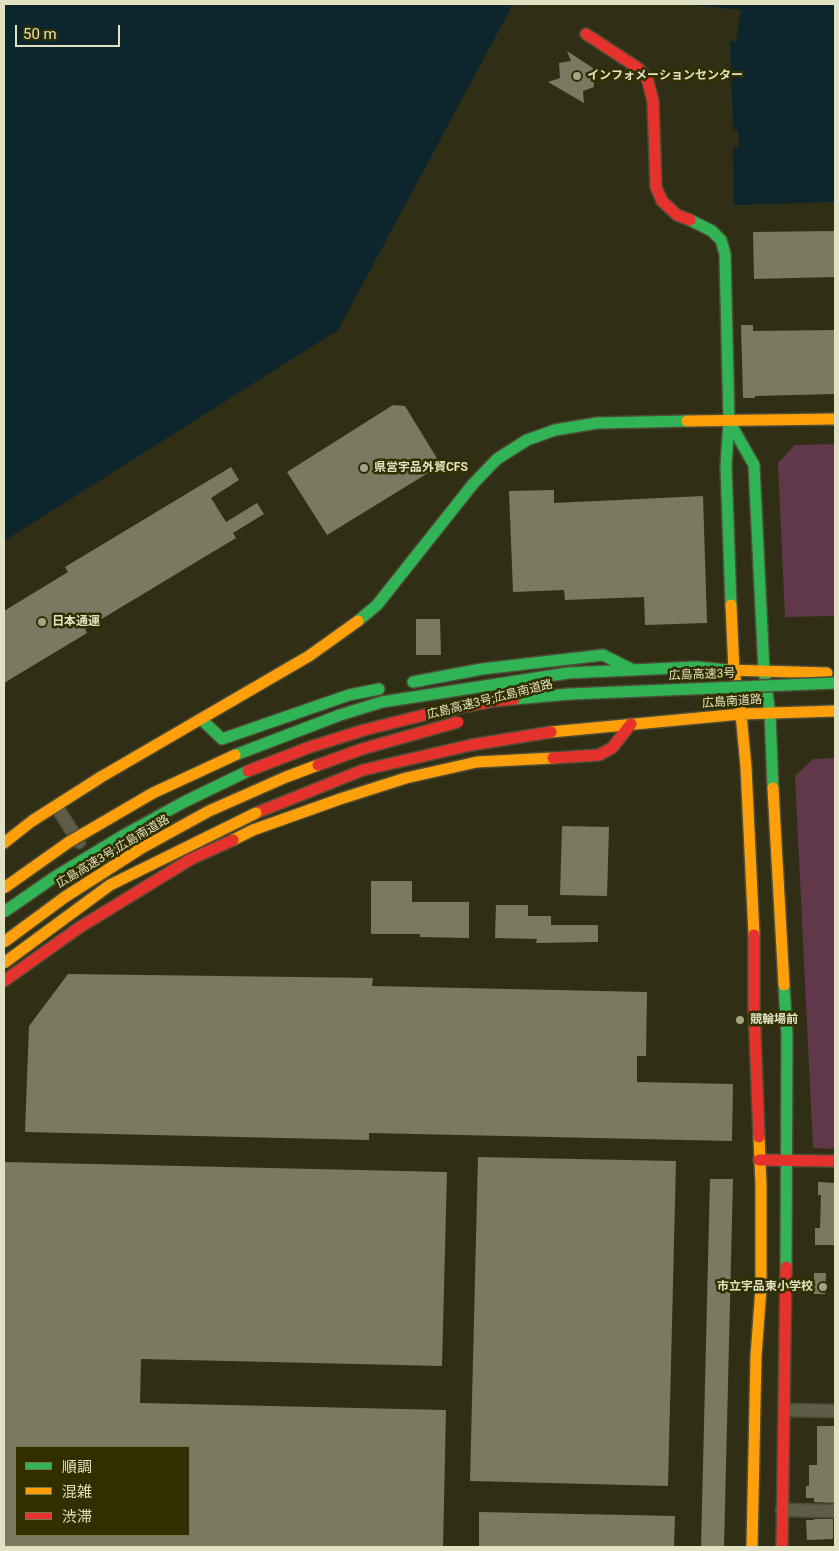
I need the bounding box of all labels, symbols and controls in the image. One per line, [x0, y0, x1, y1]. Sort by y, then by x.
scale bar [18, 15, 122, 47]
text: 50 m [23, 25, 57, 43]
place label: インフォメーションセンター [587, 69, 743, 83]
marker: インフォメーションセンター [571, 70, 583, 82]
place label: 県営宇品外貿CFS [374, 461, 468, 475]
marker: 県営宇品外貿CFS [358, 462, 370, 474]
place label: 日本通運 [52, 615, 100, 629]
marker: 日本通運 [36, 616, 48, 628]
street label: 広島高速3号 [668, 667, 736, 683]
street label: 広島高速3号;広島南道路 [426, 677, 554, 723]
street label: 広島南道路 [702, 693, 762, 711]
street label: 広島高速3号;広島南道路 [54, 813, 172, 891]
place label: 競輪場前 [750, 1013, 798, 1027]
marker: 競輪場前 [734, 1014, 746, 1026]
place label: 市立宇品東小学校 [717, 1280, 813, 1294]
marker: 市立宇品東小学校 [817, 1281, 829, 1293]
legend [15, 1446, 190, 1536]
text: 順調 [62, 1458, 92, 1476]
text: 混雑 [62, 1483, 92, 1501]
text: 渋滞 [62, 1508, 92, 1526]

